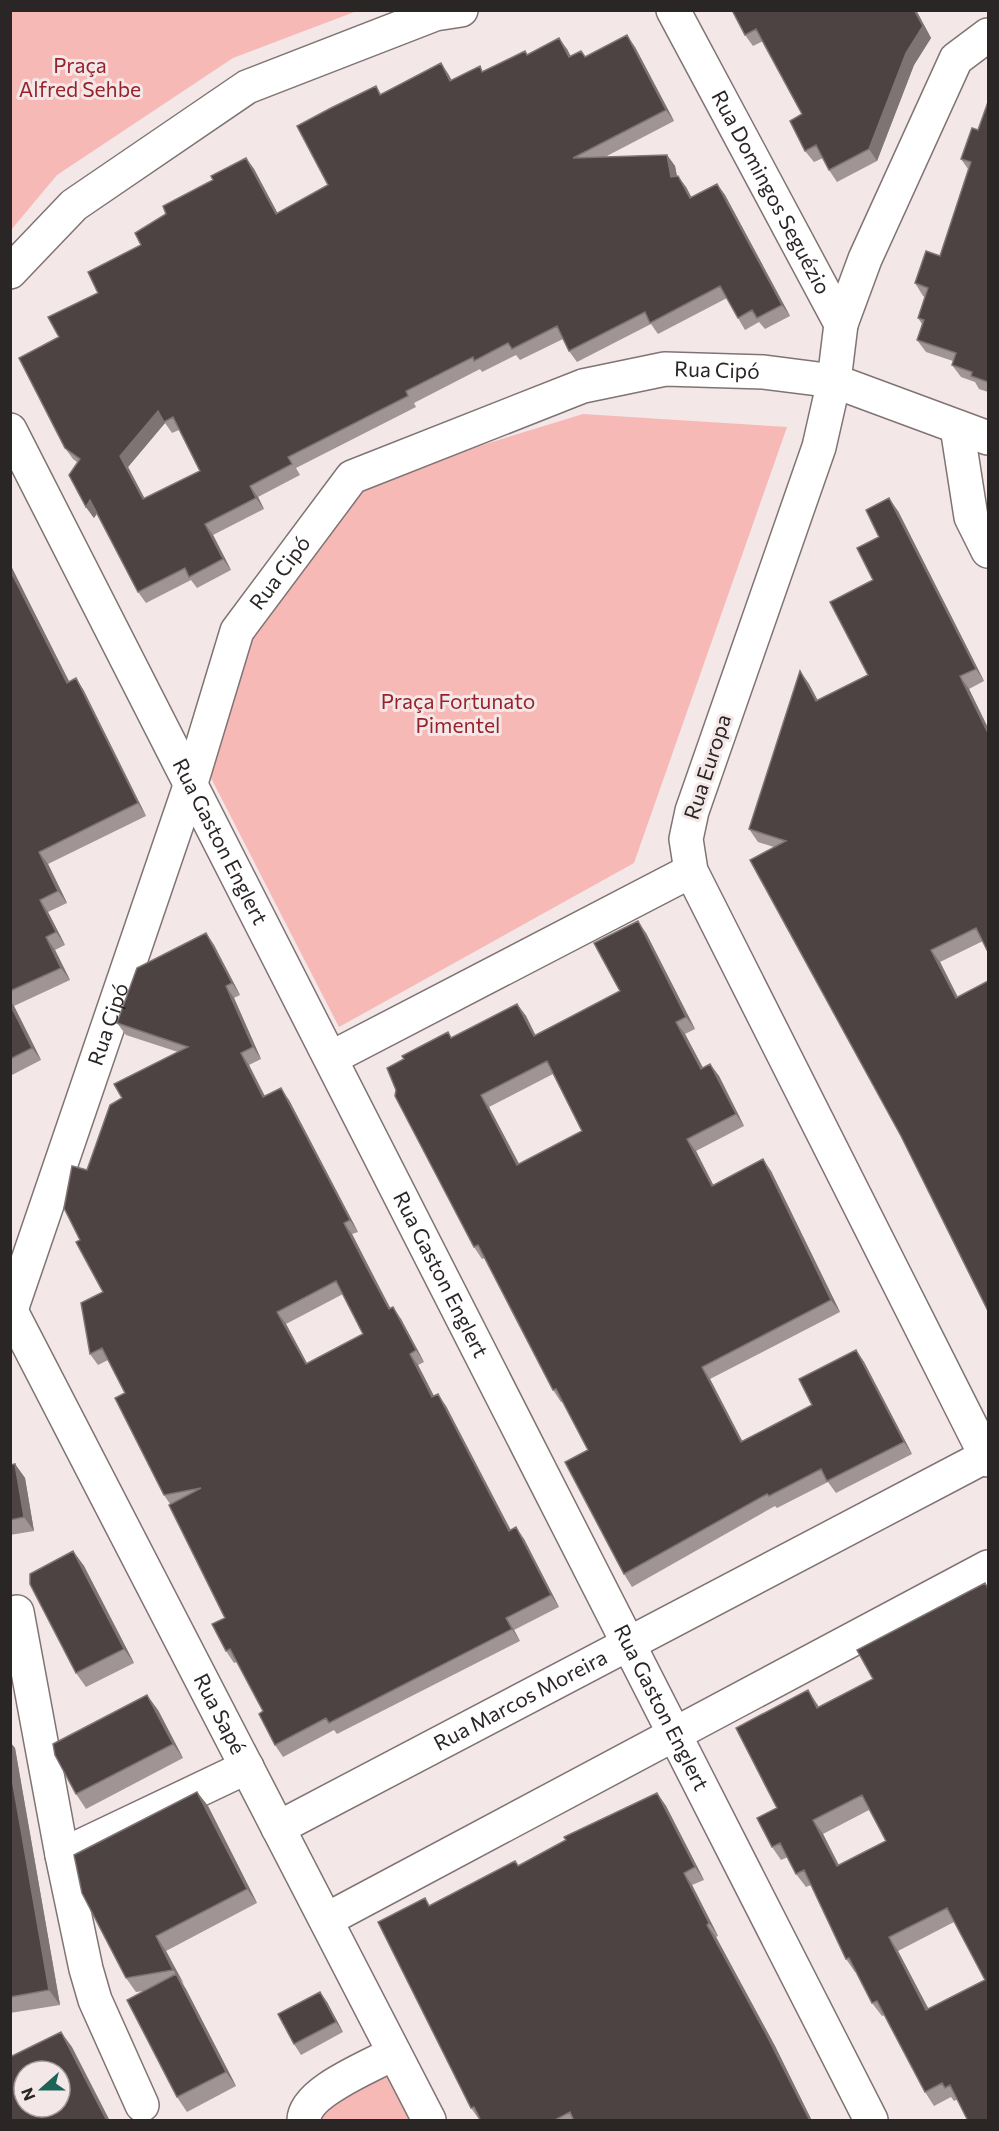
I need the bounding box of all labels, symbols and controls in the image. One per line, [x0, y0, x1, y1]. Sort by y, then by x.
park label: Praça Alfred Sehbe [19, 52, 141, 101]
street label: Rua Domingos Seguézio [707, 86, 837, 298]
street label: Rua Cipó [674, 355, 760, 383]
street label: Rua Cipó [243, 530, 315, 614]
park label: Praça Fortunato Pimentel [381, 688, 535, 737]
street label: Rua Europa [678, 711, 735, 822]
street label: Rua Gaston Englert [168, 754, 274, 928]
street label: Rua Cipó [82, 979, 133, 1068]
street label: Rua Gaston Englert [389, 1187, 494, 1361]
street label: Rua Gaston Englert [610, 1620, 715, 1794]
street label: Rua Marcos Moreira [429, 1643, 611, 1755]
street label: Rua Sapé [189, 1669, 252, 1758]
north arrow [12, 2059, 72, 2119]
text: N [17, 2086, 39, 2104]

